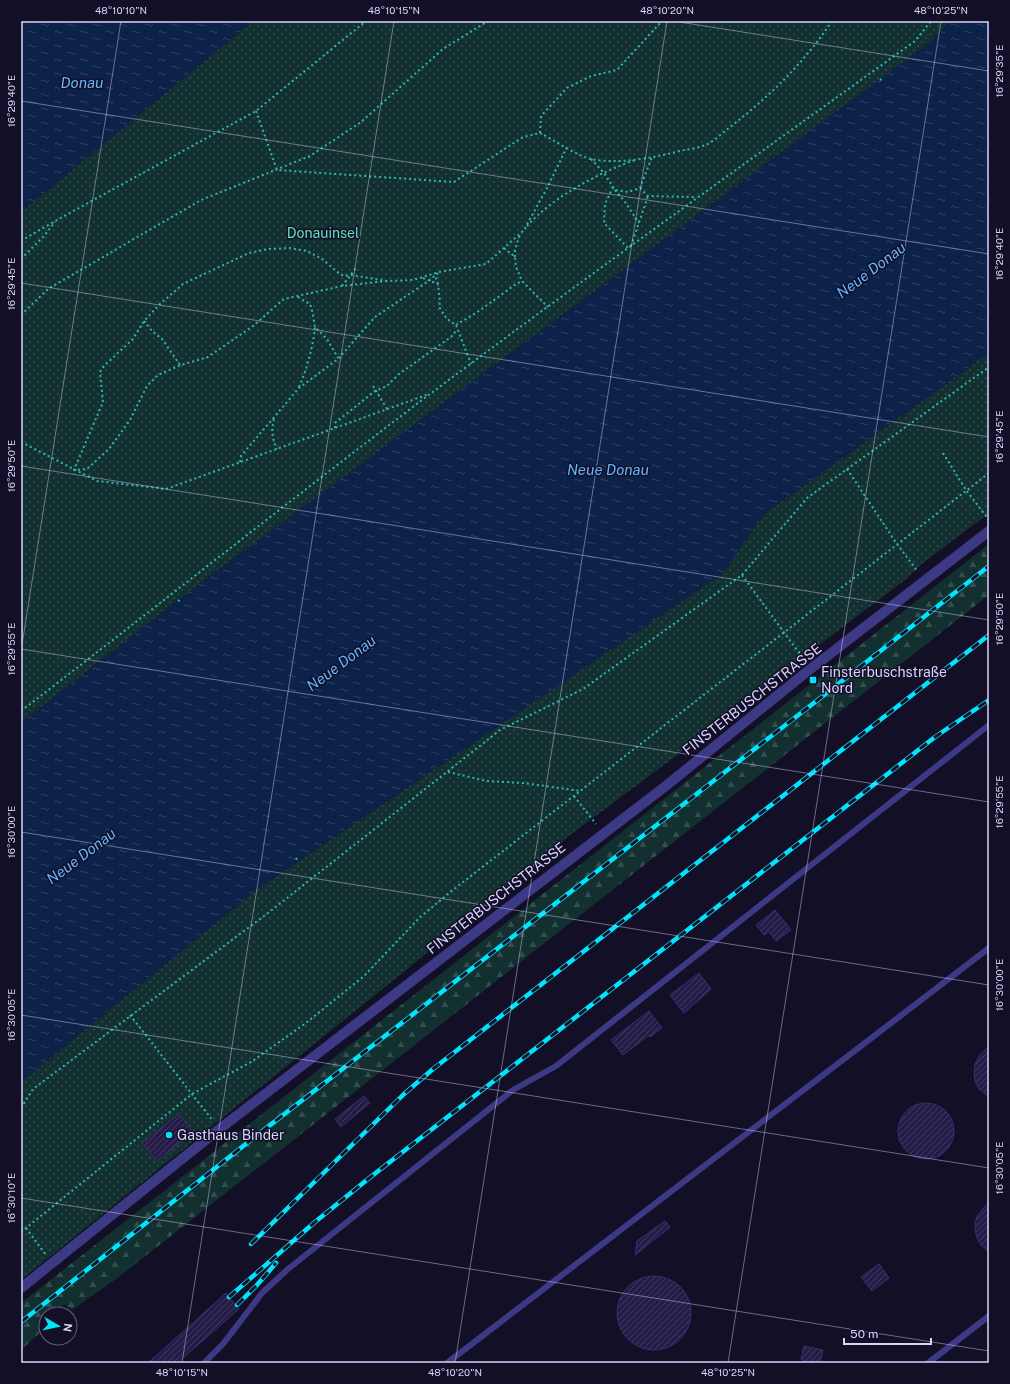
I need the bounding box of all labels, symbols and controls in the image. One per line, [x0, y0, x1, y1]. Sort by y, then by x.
text: 48°10'10"N [95, 4, 147, 16]
text: 48°10'15"N [368, 4, 420, 16]
text: 48°10'20"N [640, 4, 694, 16]
text: 48°10'25"N [914, 4, 968, 16]
text: 16°29'35"E [993, 45, 1005, 97]
water label: Donau [61, 74, 103, 91]
text: 16°29'40"E [5, 75, 17, 127]
park label: Donauinsel [287, 225, 359, 241]
text: 16°29'40"E [993, 228, 1005, 280]
water label: Neue Donau [833, 239, 909, 301]
text: 16°29'45"E [5, 258, 17, 310]
text: 16°29'45"E [993, 411, 1005, 463]
text: 16°29'50"E [5, 440, 17, 492]
water label: Neue Donau [567, 461, 649, 478]
text: 16°29'50"E [993, 593, 1005, 645]
text: 16°29'55"E [5, 623, 17, 675]
water label: Neue Donau [303, 632, 379, 694]
street label: FINSTERBUSCHSTRASSE [679, 640, 825, 758]
place label: Finsterbuschstraße Nord [821, 664, 947, 696]
marker: Finsterbuschstraße Nord [808, 675, 818, 685]
text: 16°29'55"E [993, 776, 1005, 828]
text: 16°30'00"E [5, 806, 17, 858]
water label: Neue Donau [43, 825, 119, 887]
street label: FINSTERBUSCHSTRASSE [423, 839, 569, 957]
text: 16°30'00"E [993, 959, 1005, 1011]
text: 16°30'05"E [5, 989, 17, 1041]
place label: Gasthaus Binder [177, 1127, 284, 1143]
marker: Gasthaus Binder [164, 1130, 174, 1140]
text: 16°30'05"E [993, 1142, 1005, 1194]
text: 16°30'10"E [5, 1173, 17, 1223]
north arrow [38, 1306, 78, 1346]
scale bar [844, 1320, 931, 1346]
text: N [61, 1322, 74, 1333]
text: 50 m [850, 1327, 878, 1341]
text: 48°10'15"N [156, 1366, 208, 1378]
text: 48°10'20"N [428, 1366, 482, 1378]
text: 48°10'25"N [701, 1366, 755, 1378]

